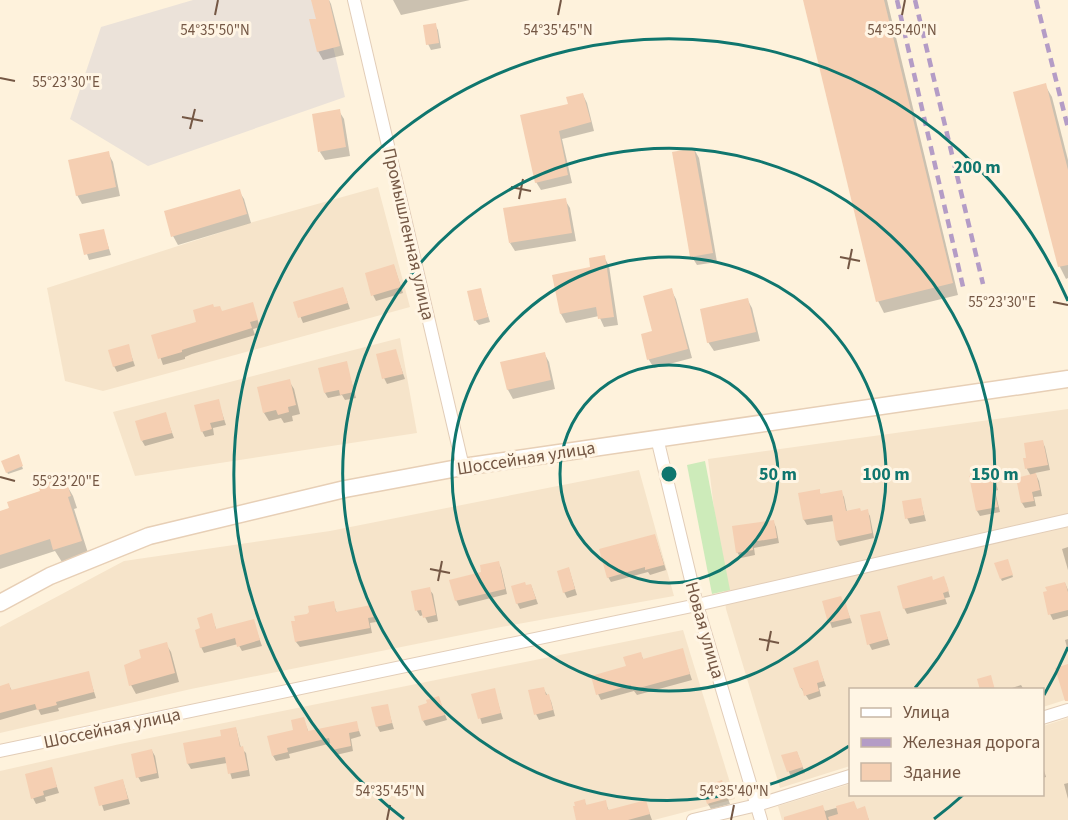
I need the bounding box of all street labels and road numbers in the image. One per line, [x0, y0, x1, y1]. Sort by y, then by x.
street label: Промышленная улица [377, 145, 441, 323]
street label: Шоссейная улица [455, 435, 597, 482]
street label: Новая улица [679, 579, 730, 682]
street label: Шоссейная улица [41, 702, 183, 755]

